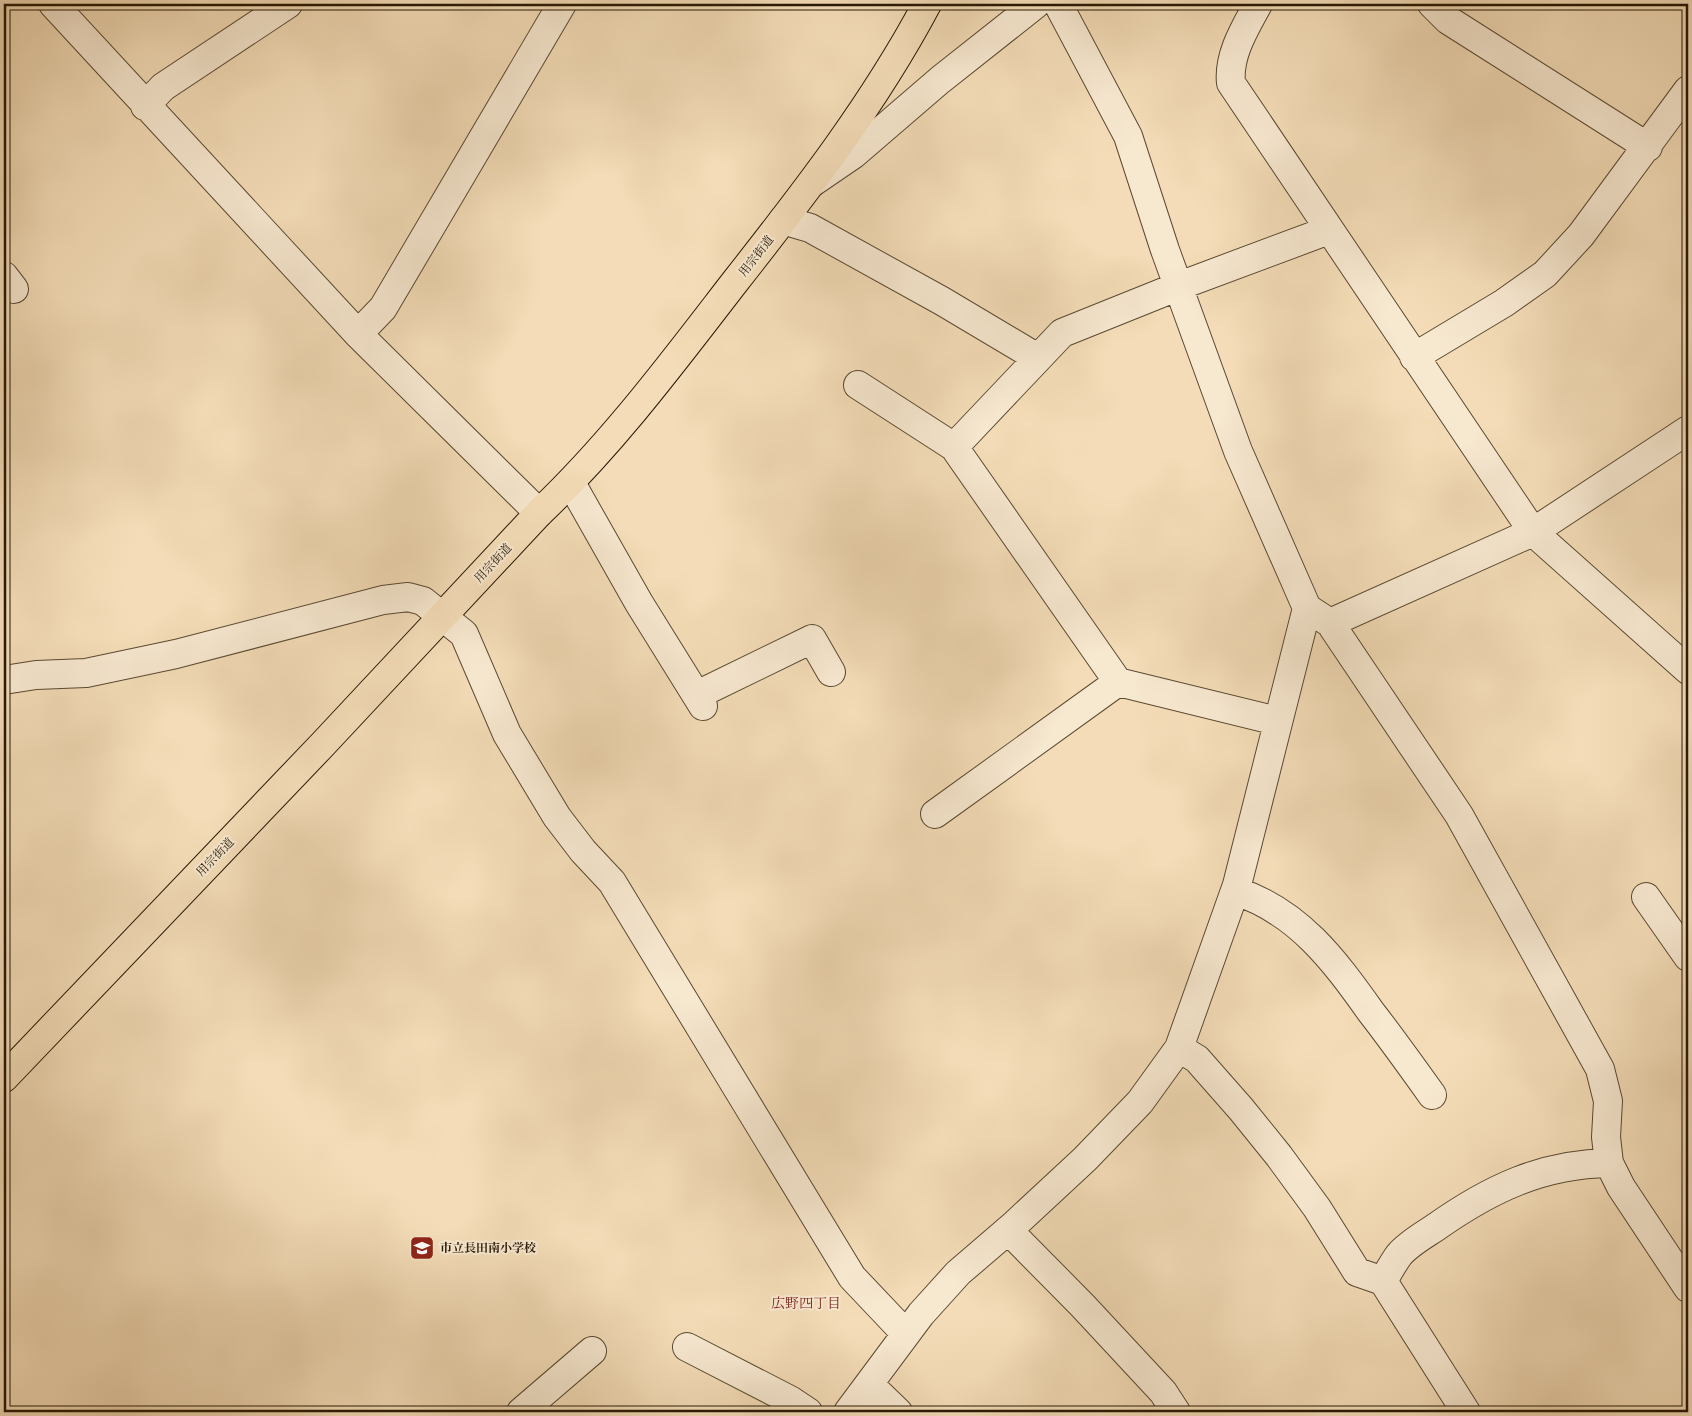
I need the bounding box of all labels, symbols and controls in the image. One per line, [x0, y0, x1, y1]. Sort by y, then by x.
street label: 用宗街道 [735, 232, 776, 279]
street label: 用宗街道 [471, 540, 514, 585]
street label: 用宗街道 [193, 834, 237, 879]
school or university icon: 市立長田南小学校 [409, 1235, 435, 1261]
place label: 市立長田南小学校 [440, 1240, 536, 1255]
district label: 広野四丁目 [771, 1294, 841, 1312]

